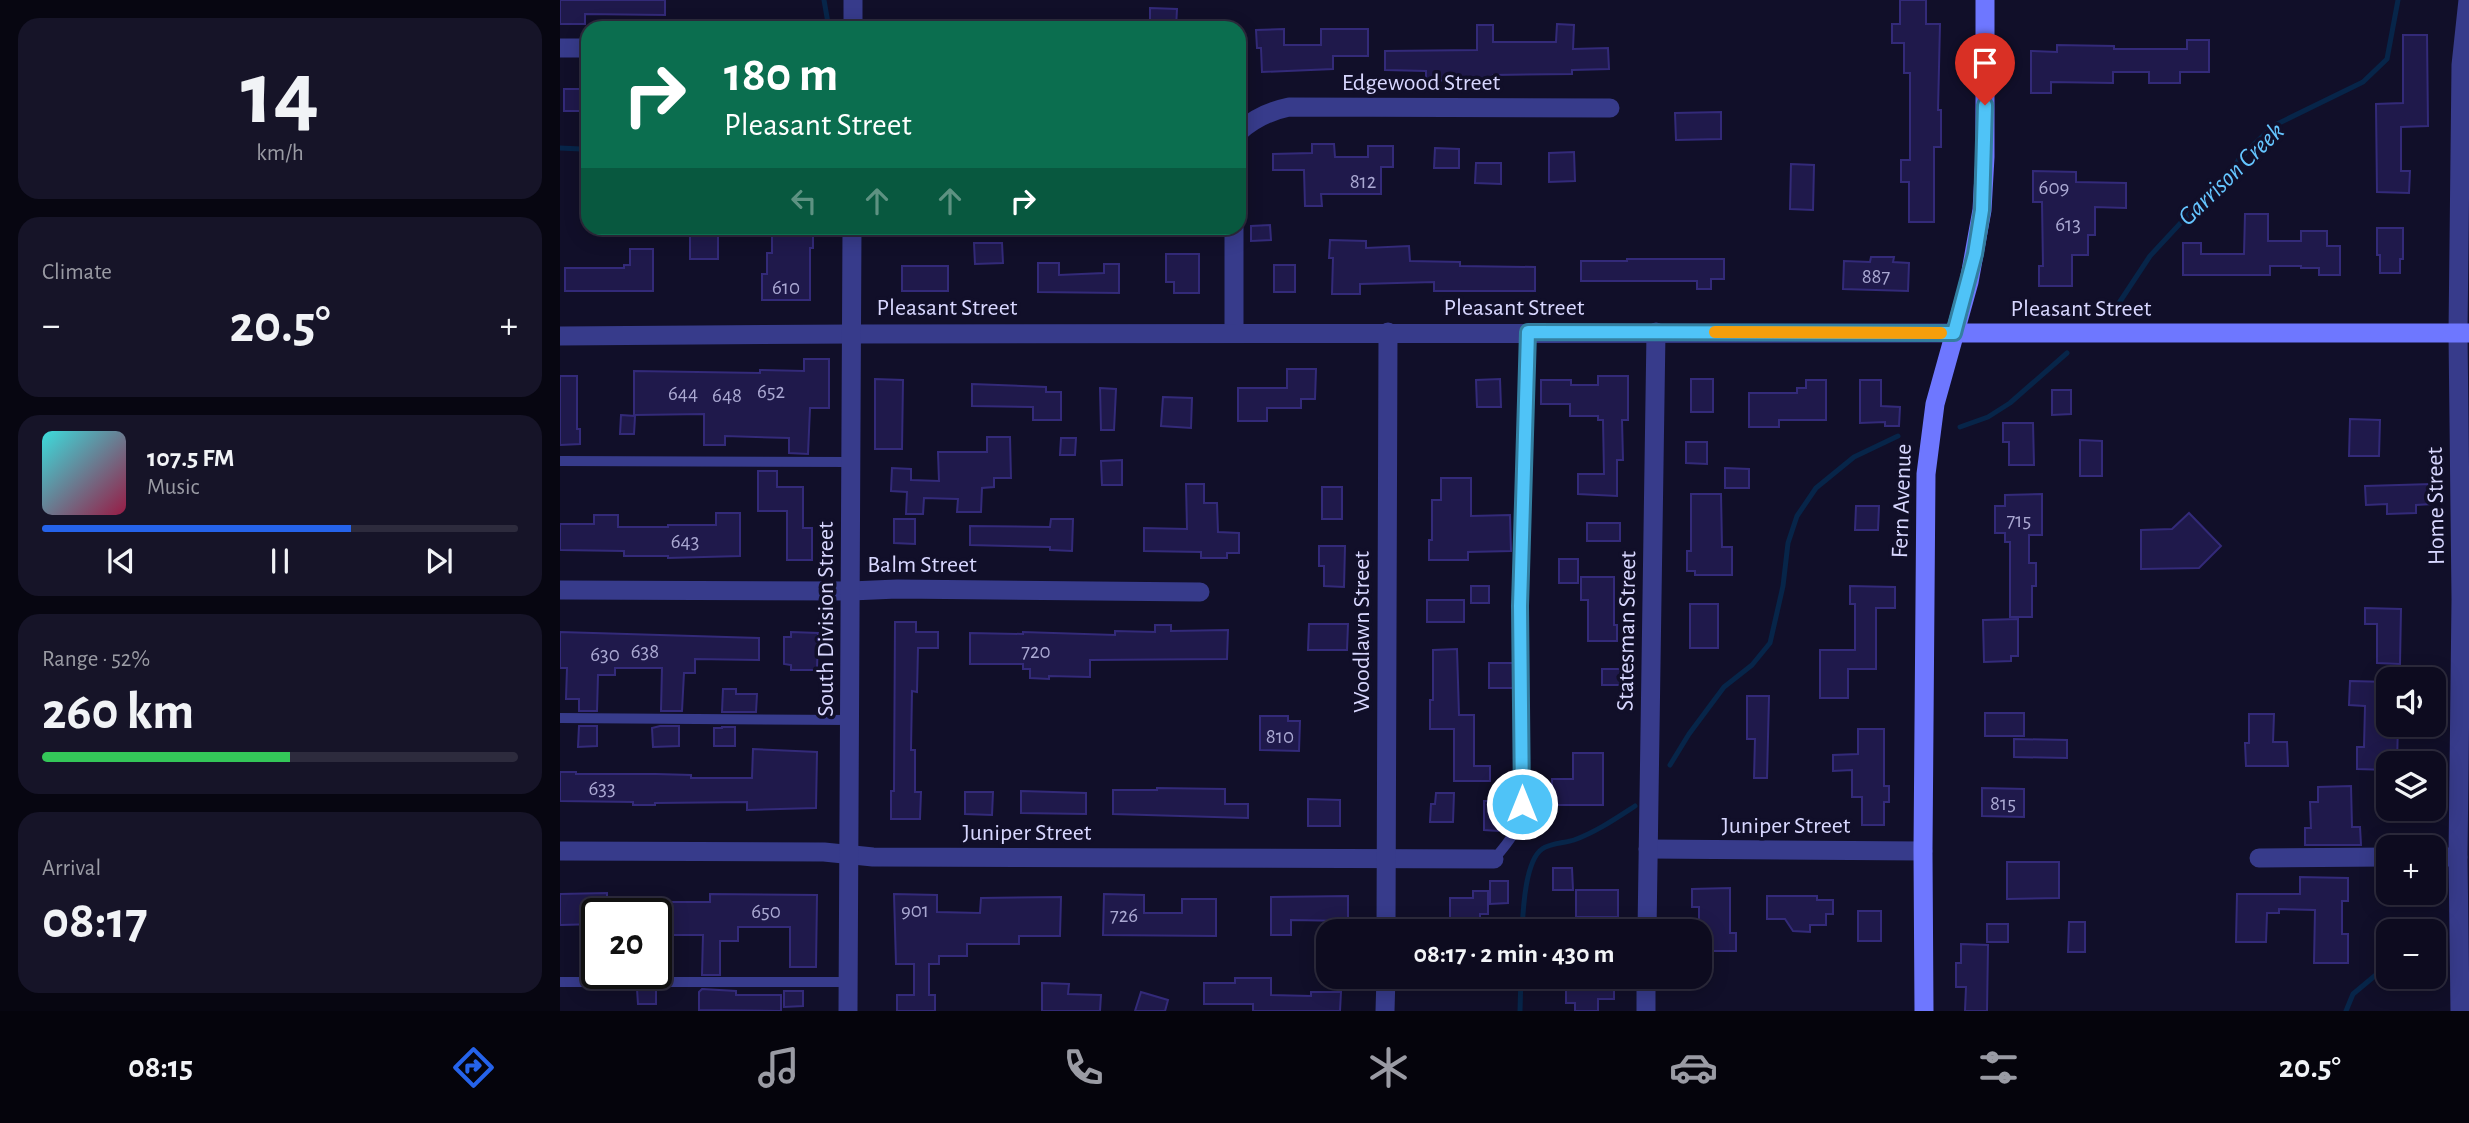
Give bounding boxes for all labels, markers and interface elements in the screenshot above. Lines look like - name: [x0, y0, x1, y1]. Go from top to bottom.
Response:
- pin: [1955, 33, 2015, 105]
- icon: arrive: [1966, 44, 2004, 82]
- text: 14: [241, 49, 319, 140]
- icon: right: [609, 49, 700, 140]
- text: 180 m: [724, 51, 838, 100]
- street label: Edgewood Street: [1342, 71, 1501, 95]
- text: Pleasant Street: [724, 109, 912, 141]
- water label: Garrison Creek: [2173, 117, 2289, 231]
- text: km/h: [256, 142, 304, 165]
- house number: 812: [1350, 171, 1376, 192]
- house number: 609: [2039, 177, 2069, 198]
- icon: left: [785, 182, 823, 220]
- icon: ahead: [858, 182, 896, 220]
- icon: ahead: [931, 182, 969, 220]
- icon: right: [1004, 182, 1042, 220]
- house number: 613: [2055, 214, 2081, 235]
- text: Climate: [42, 261, 112, 284]
- house number: 887: [1862, 266, 1891, 287]
- house number: 610: [772, 277, 800, 298]
- street label: Pleasant Street: [877, 296, 1018, 320]
- street label: Pleasant Street: [1444, 296, 1585, 320]
- street label: Pleasant Street: [2011, 297, 2152, 321]
- text: 20.5°: [229, 299, 331, 351]
- text: −: [42, 307, 60, 345]
- text: +: [500, 307, 518, 345]
- house number: 652: [757, 381, 785, 402]
- house number: 644: [668, 383, 698, 404]
- house number: 648: [712, 385, 742, 406]
- street label: Fern Avenue: [1888, 443, 1916, 559]
- text: 107.5 FM: [147, 445, 235, 471]
- street label: Home Street: [2423, 446, 2449, 565]
- text: Music: [147, 476, 199, 499]
- house number: 715: [2007, 510, 2031, 531]
- street label: South Division Street: [814, 521, 838, 717]
- house number: 643: [671, 531, 699, 552]
- icon: previous: [102, 542, 140, 580]
- icon: pause: [261, 542, 299, 580]
- icon: next: [420, 542, 458, 580]
- street label: Statesman Street: [1614, 550, 1640, 711]
- street label: Woodlawn Street: [1350, 551, 1374, 713]
- street label: Balm Street: [867, 553, 977, 577]
- house number: 638: [631, 641, 659, 662]
- house number: 720: [1021, 641, 1051, 662]
- house number: 630: [590, 644, 620, 665]
- text: Range · 52%: [42, 648, 150, 671]
- map controls: [2376, 667, 2446, 989]
- button: sound: [2376, 667, 2446, 737]
- text: 260 km: [42, 686, 194, 738]
- house number: 810: [1266, 726, 1294, 747]
- button: layers: [2376, 751, 2446, 821]
- position arrow: [1485, 767, 1559, 841]
- house number: 633: [588, 778, 616, 799]
- house number: 815: [1990, 793, 2016, 814]
- street label: Juniper Street: [1722, 814, 1851, 838]
- street label: Juniper Street: [963, 821, 1092, 845]
- button: +: [2376, 835, 2446, 905]
- text: Arrival: [42, 857, 101, 880]
- text: 08:17: [42, 895, 148, 947]
- speed limit sign: 20: [581, 898, 672, 989]
- house number: 901: [901, 900, 929, 921]
- house number: 650: [751, 901, 781, 922]
- house number: 726: [1110, 905, 1138, 926]
- button: −: [2376, 919, 2446, 989]
- text: 08:17 · 2 min · 430 m: [1414, 941, 1614, 967]
- icon: directions: [449, 1043, 498, 1092]
- icon: music: [754, 1043, 803, 1092]
- icon: phone: [1059, 1043, 1108, 1092]
- icon: climate: [1364, 1043, 1413, 1092]
- icon: car: [1669, 1043, 1718, 1092]
- icon: filters: [1974, 1043, 2023, 1092]
- text: 08:15: [128, 1051, 193, 1083]
- text: 20.5°: [2279, 1051, 2341, 1083]

